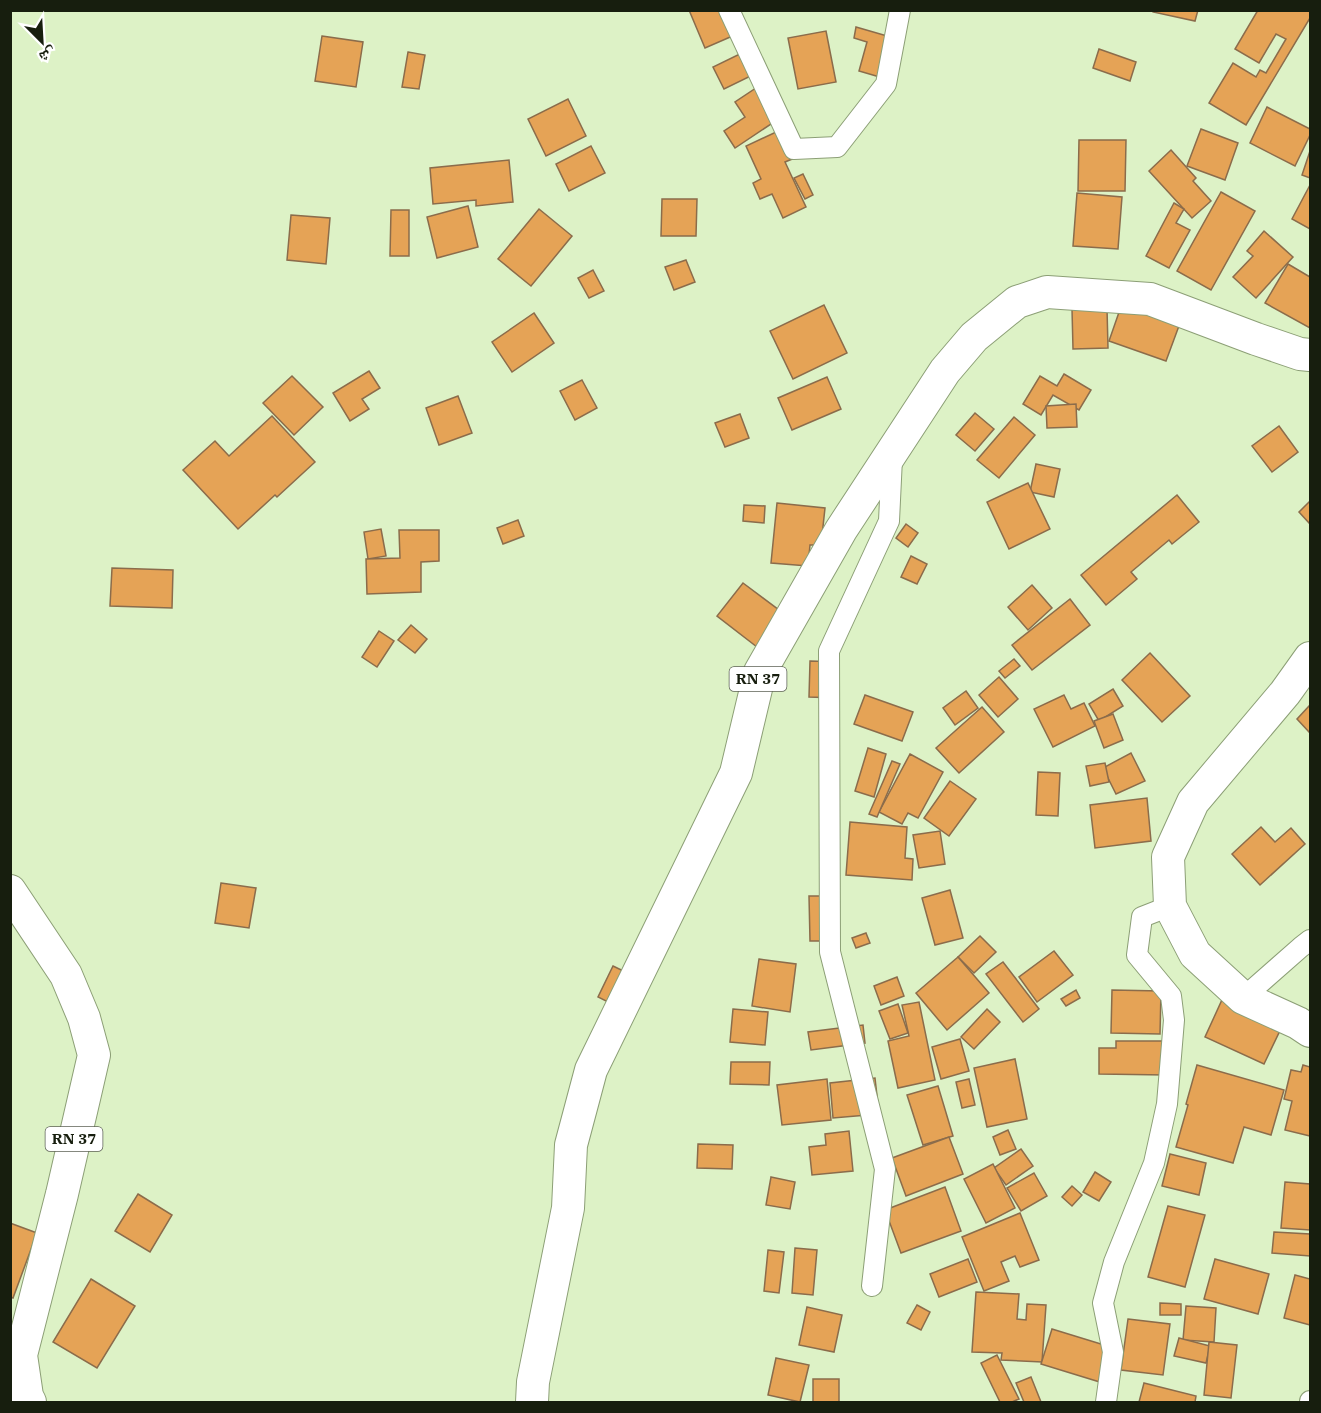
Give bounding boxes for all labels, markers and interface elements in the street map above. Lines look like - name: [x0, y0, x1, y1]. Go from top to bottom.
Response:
- north arrow: [12, 12, 72, 72]
- text: ش: [36, 43, 60, 68]
- road number: RN 37: [730, 667, 786, 691]
- road number: RN 37: [46, 1127, 103, 1151]

